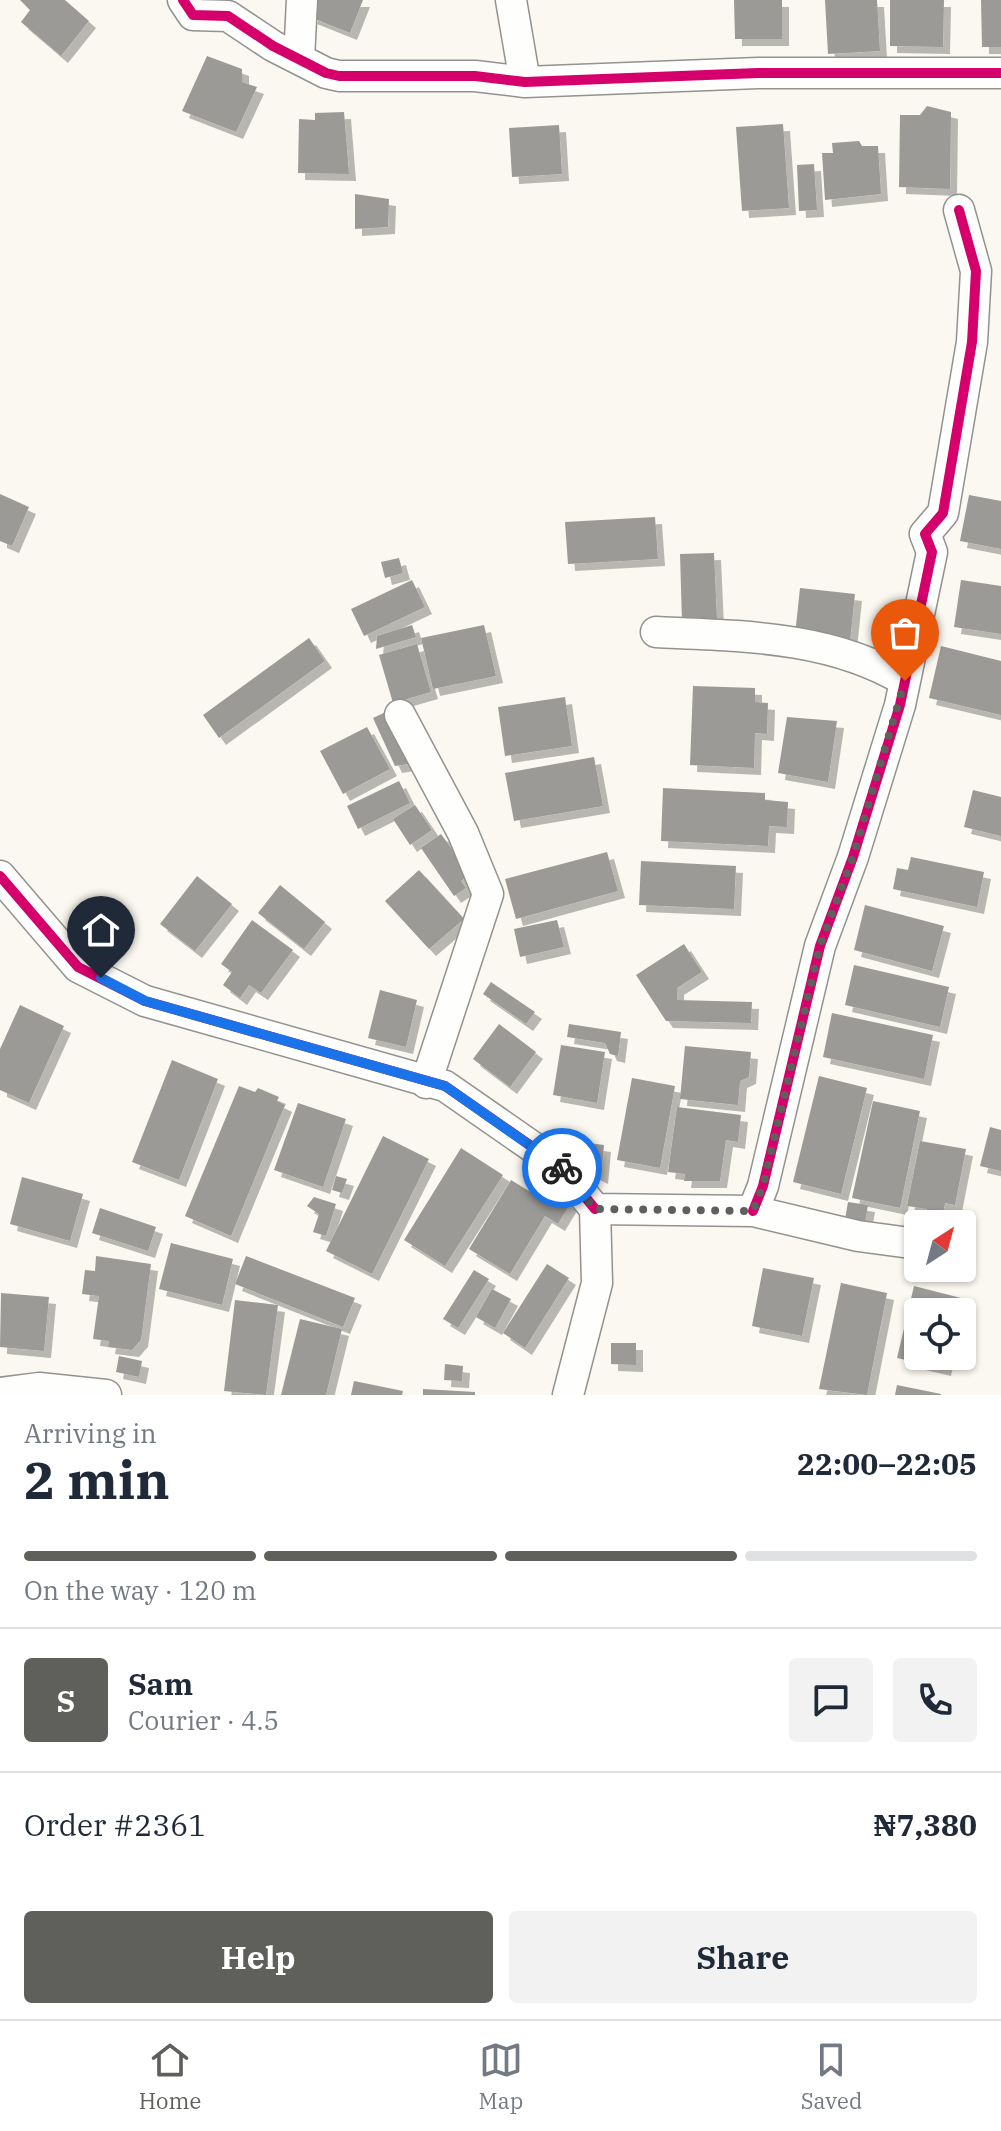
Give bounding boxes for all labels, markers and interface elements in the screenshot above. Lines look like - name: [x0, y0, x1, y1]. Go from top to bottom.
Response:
- pin: [871, 599, 939, 681]
- icon: bag: [883, 611, 927, 655]
- pin: [67, 896, 135, 978]
- icon: home: [79, 908, 123, 952]
- courier: [522, 1128, 602, 1208]
- icon: bike: [540, 1146, 584, 1190]
- north arrow: [904, 1210, 976, 1282]
- map controls: [904, 1210, 976, 1370]
- button: locate: [904, 1298, 976, 1370]
- text: Arriving in: [24, 1416, 157, 1450]
- text: 22:00–22:05: [797, 1444, 977, 1483]
- text: 2 min: [24, 1446, 170, 1513]
- text: On the way · 120 m: [24, 1573, 257, 1607]
- button: chat: [789, 1658, 873, 1742]
- button: phone: [893, 1658, 977, 1742]
- text: Sam: [128, 1664, 193, 1703]
- text: S: [57, 1681, 75, 1720]
- text: Courier · 4.5: [128, 1703, 279, 1737]
- text: Order #2361: [24, 1805, 206, 1844]
- text: ₦7,380: [873, 1805, 977, 1844]
- button: Help: [24, 1911, 493, 2003]
- button: Share: [509, 1911, 977, 2003]
- tab: Home: [139, 2038, 201, 2115]
- tab: Map: [479, 2038, 523, 2115]
- tab: Saved: [801, 2038, 862, 2115]

